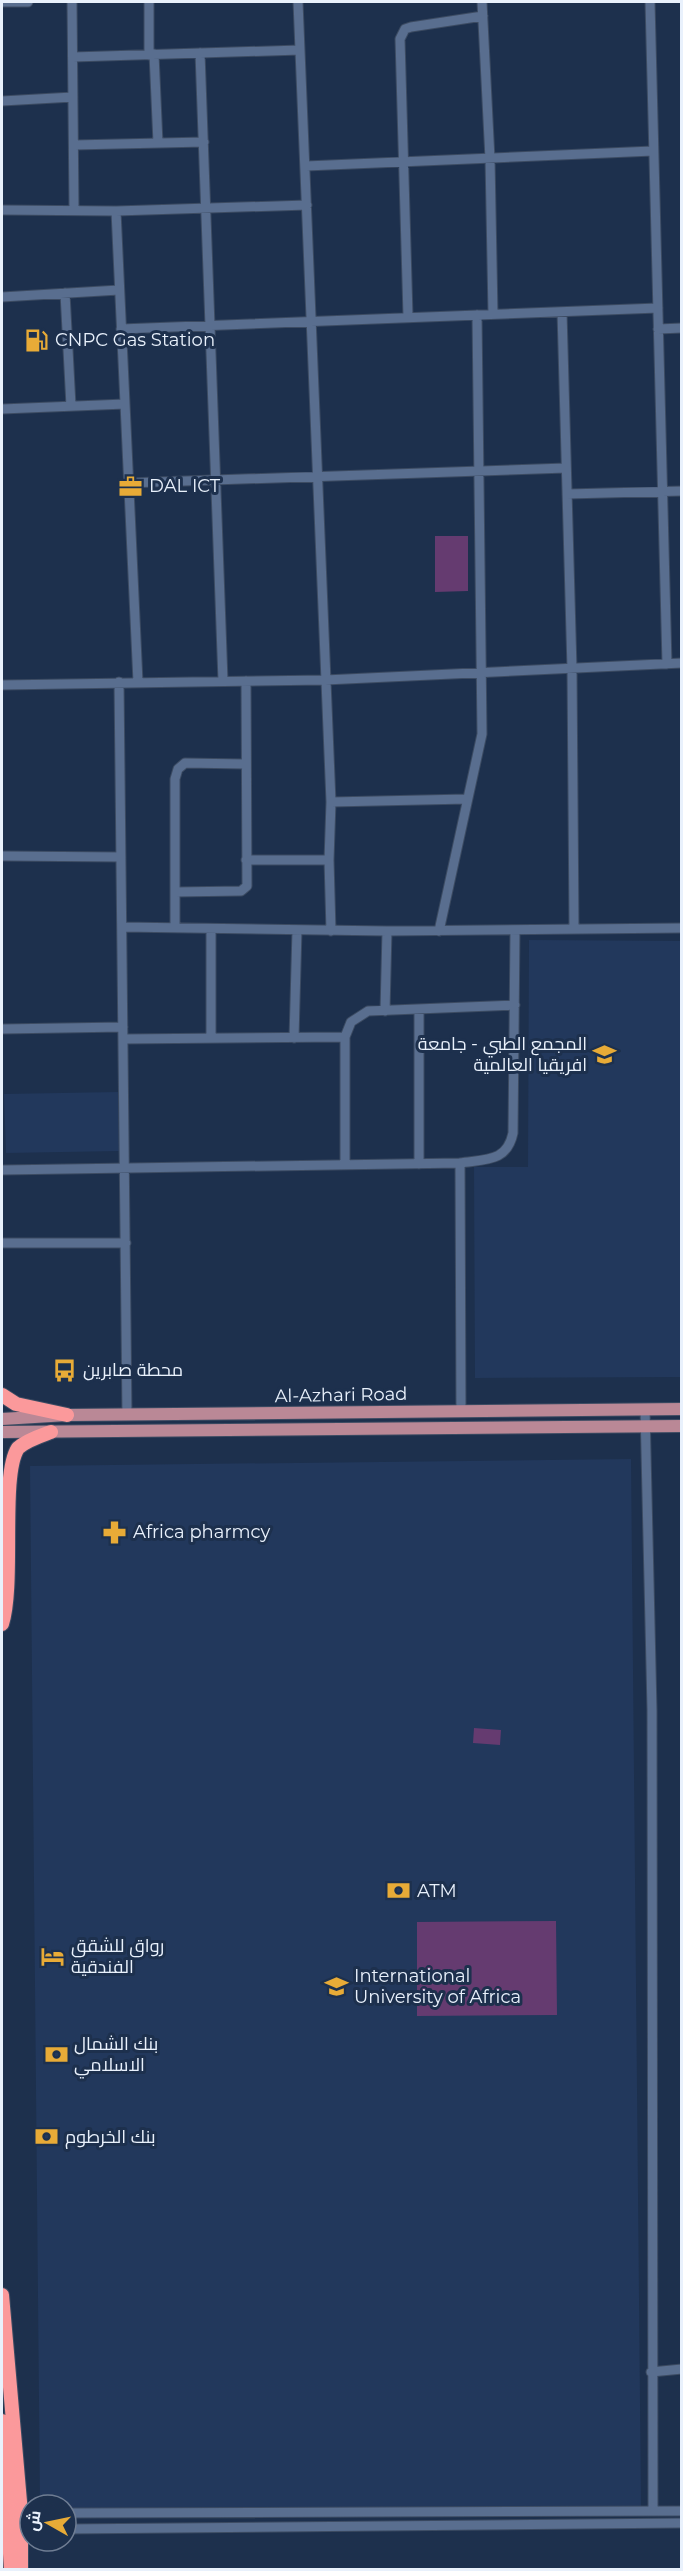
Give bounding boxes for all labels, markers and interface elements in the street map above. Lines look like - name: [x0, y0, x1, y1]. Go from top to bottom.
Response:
- fuel station icon: CNPC Gas Station: [24, 327, 50, 353]
- place label: CNPC Gas Station: [55, 329, 215, 351]
- office icon: DAL ICT: [118, 473, 144, 499]
- place label: DAL ICT: [149, 475, 221, 497]
- place label: المجمع الطبي - جامعة افريقيا العالمية: [418, 1033, 587, 1076]
- school or university icon: المجمع الطبي - جامعة افريقيا العالمية: [592, 1041, 618, 1067]
- bus stop icon: محطة صابرين: [52, 1357, 78, 1383]
- place label: محطة صابرين: [83, 1359, 183, 1381]
- street label: Al-Azhari Road: [274, 1383, 408, 1407]
- pharmacy icon: Africa pharmcy: [102, 1519, 128, 1545]
- place label: Africa pharmcy: [133, 1521, 271, 1543]
- bank icon: ATM: [386, 1878, 412, 1904]
- place label: ATM: [417, 1880, 457, 1902]
- place label: رواق للشقق الفندقية: [71, 1935, 164, 1978]
- hotel icon: رواق للشقق الفندقية: [40, 1943, 66, 1969]
- place label: International University of Africa: [354, 1965, 521, 2008]
- school or university icon: International University of Africa: [323, 1973, 349, 1999]
- place label: بنك الشمال الاسلامي: [74, 2033, 158, 2079]
- bank icon: بنك الشمال الاسلامي: [43, 2041, 69, 2067]
- bank icon: بنك الخرطوم: [34, 2124, 60, 2150]
- place label: بنك الخرطوم: [65, 2126, 156, 2149]
- north arrow: [18, 2493, 78, 2553]
- text: ش: [23, 2509, 45, 2532]

